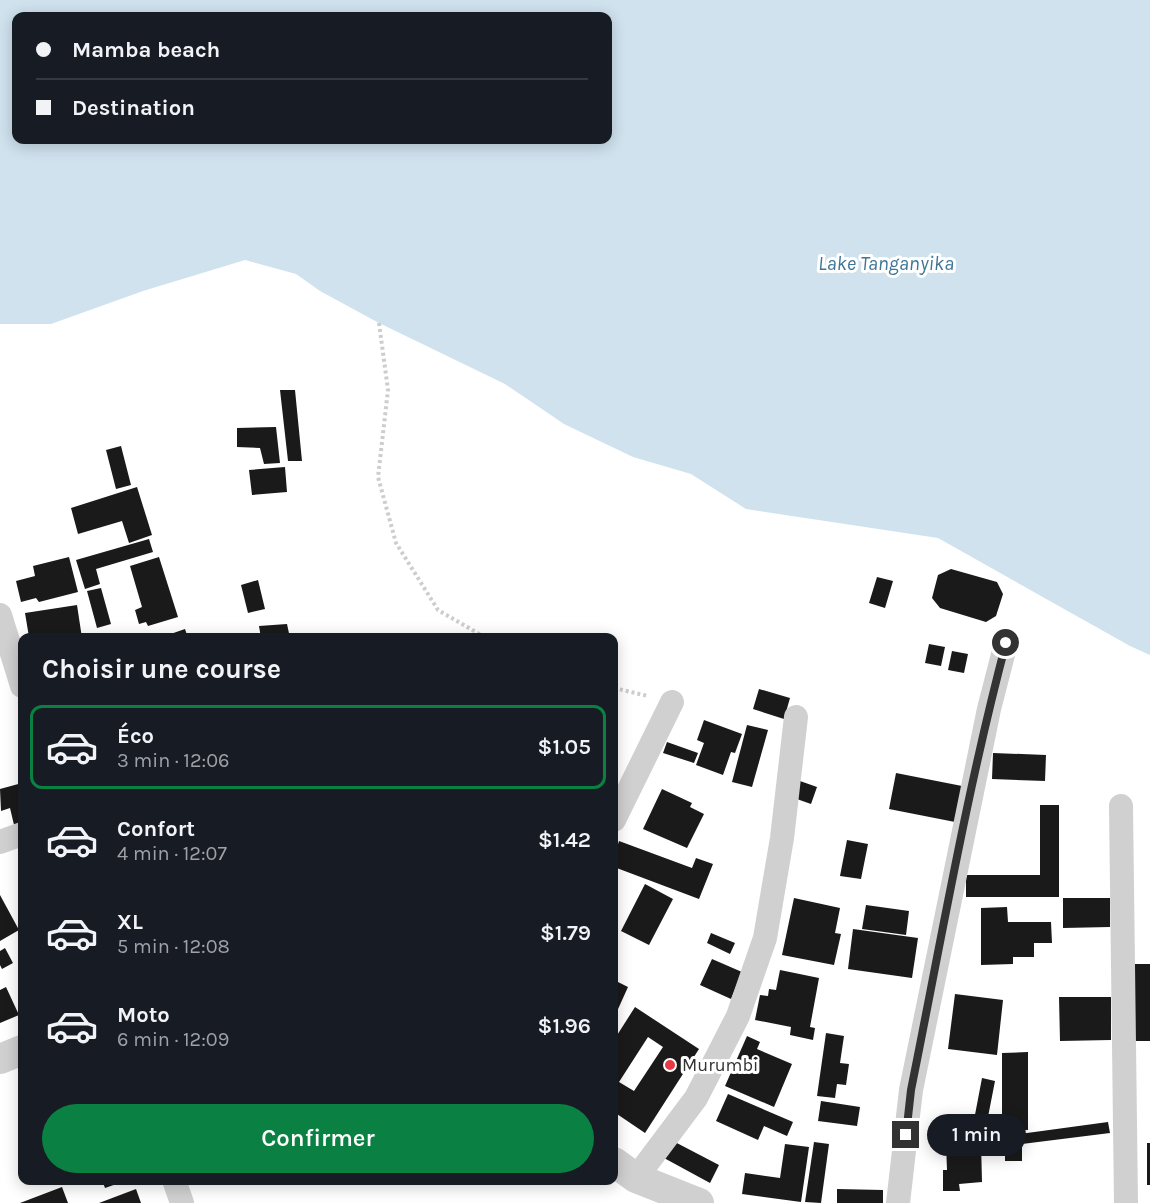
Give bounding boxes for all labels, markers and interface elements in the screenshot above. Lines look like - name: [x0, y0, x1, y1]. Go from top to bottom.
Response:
- text: Mamba beach: [72, 37, 220, 63]
- text: Destination: [72, 95, 195, 121]
- water label: Lake Tanganyika: [818, 252, 954, 275]
- route start: [992, 629, 1019, 656]
- text: Choisir une course: [42, 653, 281, 685]
- icon: car: [45, 720, 99, 774]
- text: Éco: [117, 723, 154, 749]
- text: $1.05: [538, 734, 591, 760]
- text: 3 min · 12:06: [117, 749, 230, 772]
- icon: car: [45, 813, 99, 867]
- text: Confort: [117, 816, 195, 842]
- text: $1.42: [538, 827, 591, 853]
- text: 4 min · 12:07: [117, 842, 227, 865]
- icon: car: [45, 906, 99, 960]
- text: XL: [117, 909, 143, 935]
- text: $1.79: [540, 920, 591, 946]
- text: 5 min · 12:08: [117, 935, 230, 958]
- icon: car: [45, 999, 99, 1053]
- text: Moto: [117, 1002, 170, 1028]
- text: $1.96: [538, 1013, 591, 1039]
- text: 6 min · 12:09: [117, 1028, 229, 1051]
- place label: Murumbi: [682, 1054, 758, 1076]
- marker: Murumbi: [663, 1058, 677, 1072]
- button: Confirmer: [42, 1104, 594, 1173]
- callout: 1 min: [927, 1114, 1026, 1156]
- route end: [892, 1121, 919, 1148]
- text: 1 min: [952, 1123, 1001, 1146]

